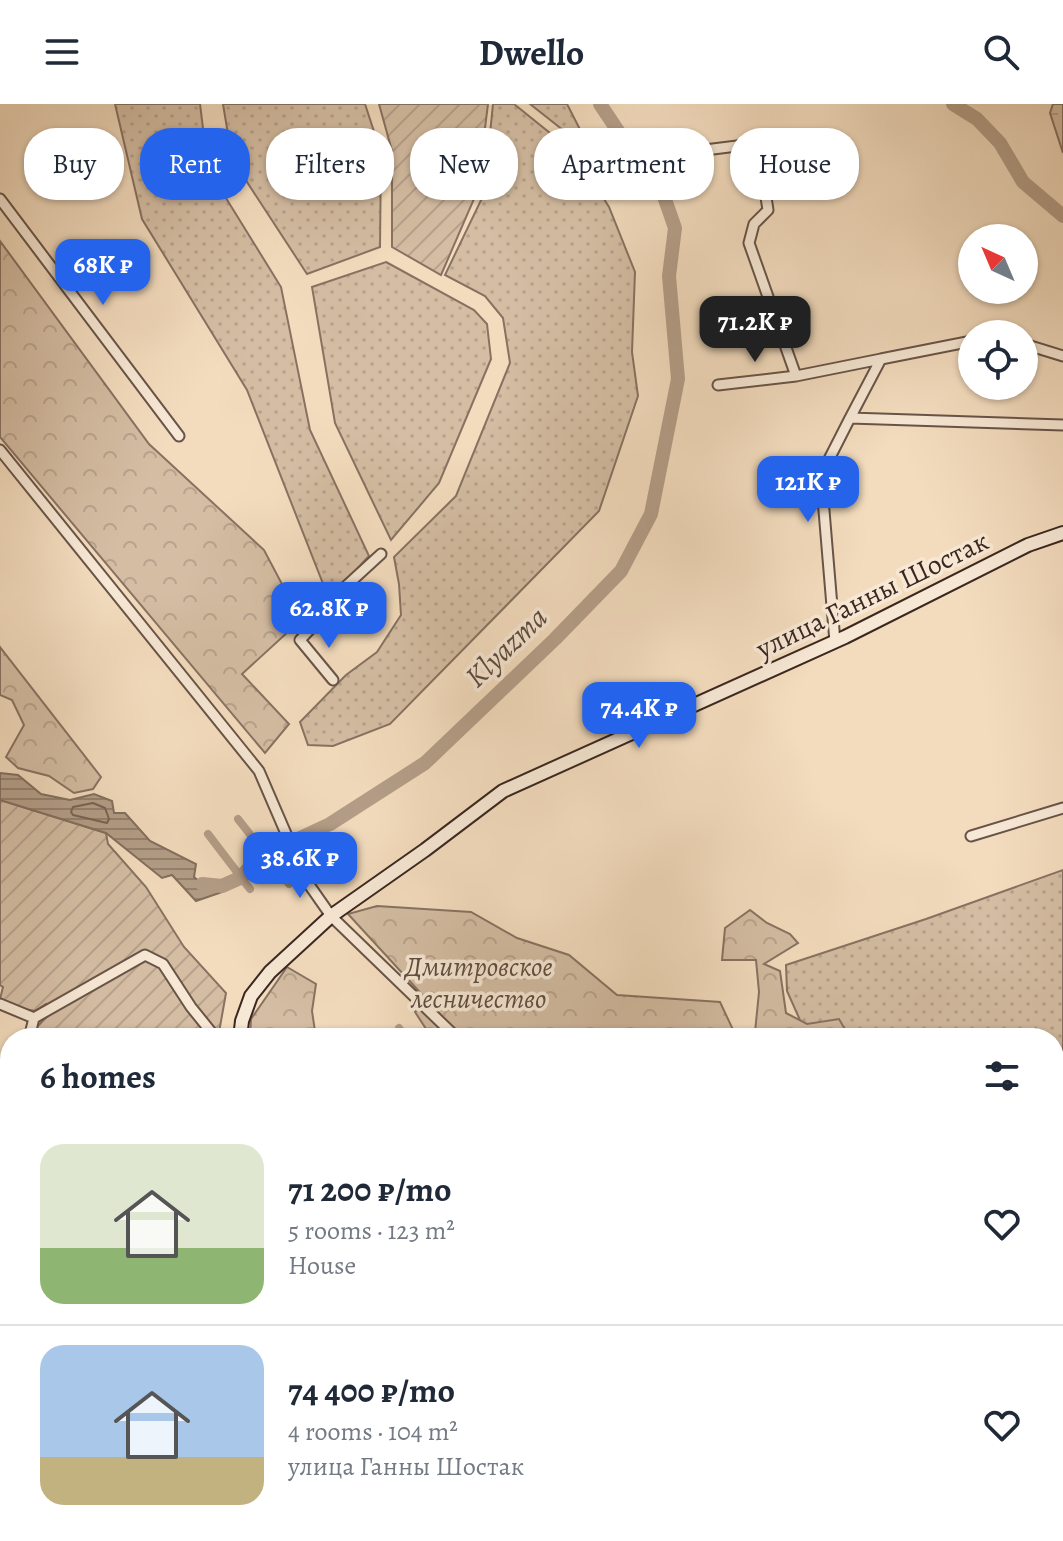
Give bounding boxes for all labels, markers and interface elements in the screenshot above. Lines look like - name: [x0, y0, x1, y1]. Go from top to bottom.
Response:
- text: Dwello: [479, 28, 584, 77]
- icon: menu: [40, 30, 84, 74]
- icon: search: [979, 30, 1023, 74]
- chip: Buy: [24, 128, 124, 200]
- chip: Rent: [140, 128, 250, 200]
- chip: Filters: [266, 128, 394, 200]
- chip: New: [410, 128, 518, 200]
- chip: Apartment: [534, 128, 714, 200]
- chip: House: [730, 128, 859, 200]
- north arrow: [958, 224, 1038, 304]
- map controls: [958, 224, 1038, 400]
- pin: 68K ₽: [47, 239, 159, 307]
- text: 68K ₽: [73, 247, 133, 282]
- pin: 71.2K ₽: [681, 296, 829, 364]
- text: 71.2K ₽: [718, 304, 792, 339]
- button: locate: [958, 320, 1038, 400]
- pin: 121K ₽: [743, 456, 873, 524]
- text: 121K ₽: [775, 464, 841, 499]
- street label: улица Ганны Шостак: [749, 522, 995, 668]
- pin: 62.8K ₽: [255, 582, 403, 650]
- text: 62.8K ₽: [289, 590, 369, 625]
- water label: Klyazma: [456, 598, 556, 696]
- pin: 74.4K ₽: [565, 682, 713, 750]
- text: 74.4K ₽: [600, 690, 678, 725]
- pin: 38.6K ₽: [226, 832, 374, 900]
- text: 38.6K ₽: [261, 840, 339, 875]
- park label: Дмитровское лесничество: [403, 948, 553, 1018]
- text: 6 homes: [40, 1053, 156, 1100]
- icon: filters: [980, 1054, 1024, 1098]
- text: 71 200 ₽/mo: [288, 1166, 452, 1213]
- icon: home: [104, 1176, 200, 1272]
- icon: heart: [980, 1202, 1024, 1246]
- text: 5 rooms · 123 m²: [288, 1213, 455, 1248]
- text: House: [288, 1248, 356, 1283]
- text: 74 400 ₽/mo: [288, 1367, 455, 1414]
- icon: home: [104, 1377, 200, 1473]
- icon: heart: [980, 1403, 1024, 1447]
- text: 4 rooms · 104 m²: [288, 1414, 458, 1449]
- text: улица Ганны Шостак: [288, 1449, 524, 1484]

